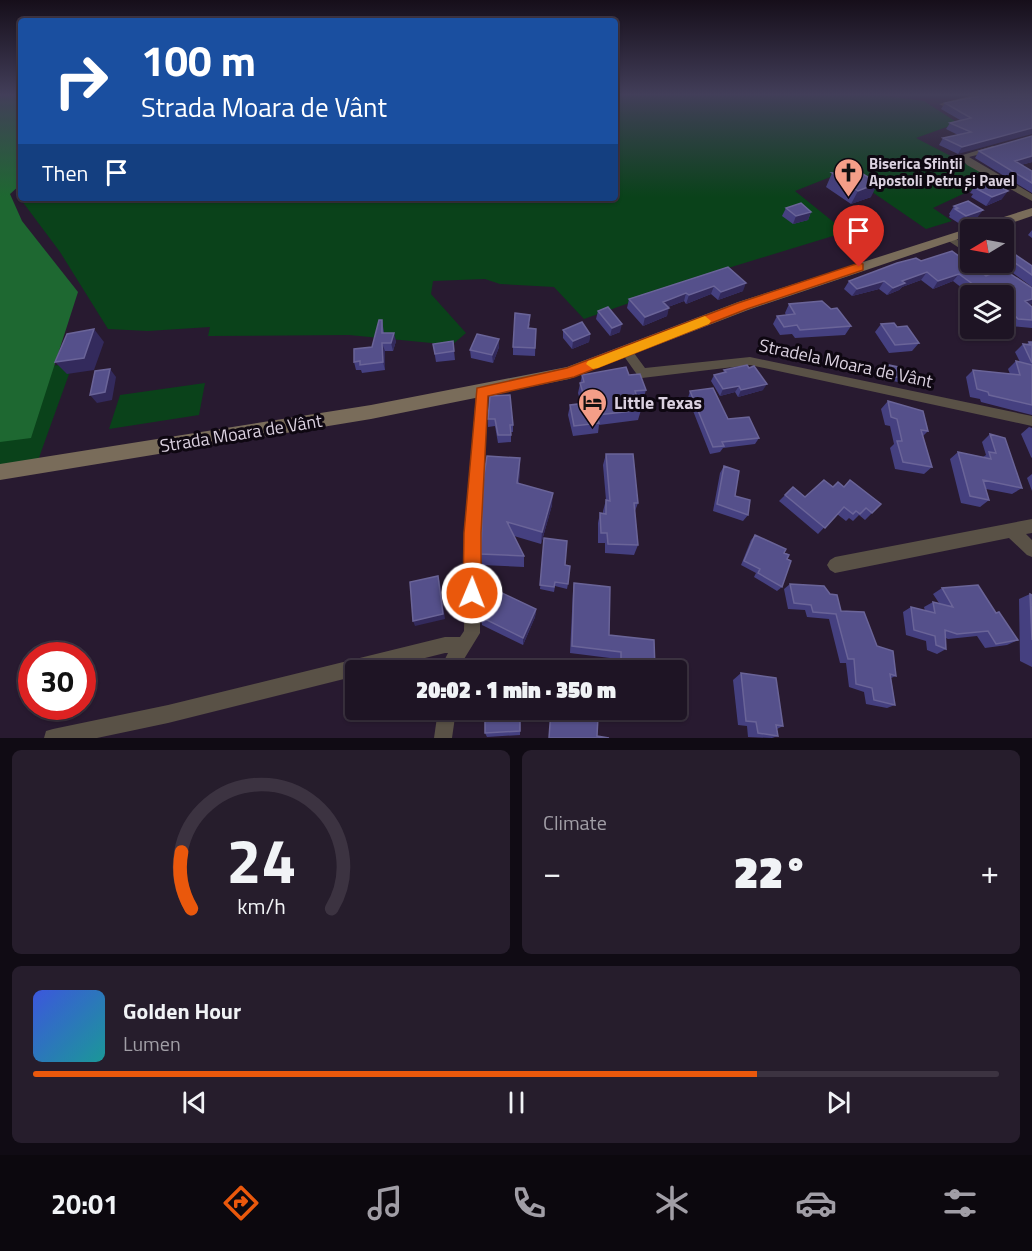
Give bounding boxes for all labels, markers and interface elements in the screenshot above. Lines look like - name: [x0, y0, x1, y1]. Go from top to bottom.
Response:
- text: 100 m: [141, 28, 256, 92]
- icon: right: [42, 42, 120, 120]
- text: Strada Moara de Vânt: [141, 86, 387, 127]
- place label: Biserica Sfinții Apostoli Petru și Pavel: [869, 152, 1015, 192]
- text: Then: [42, 156, 88, 190]
- icon: arrive: [100, 156, 133, 189]
- church icon: Biserica Sfinții Apostoli Petru și Pavel: [832, 156, 864, 198]
- pin: [833, 205, 884, 267]
- icon: arrive: [842, 214, 875, 247]
- north arrow: [960, 219, 1014, 273]
- map controls: [960, 219, 1014, 339]
- button: layers: [960, 285, 1014, 339]
- street label: Stradela Moara de Vânt: [757, 331, 936, 395]
- hotel icon: Little Texas: [577, 386, 609, 428]
- place label: Little Texas: [614, 389, 702, 416]
- street label: Strada Moara de Vânt: [158, 407, 325, 459]
- position arrow: [440, 561, 504, 625]
- speed limit sign: 30: [18, 642, 96, 720]
- text: 20:02 · 1 min · 350 m: [416, 673, 616, 707]
- text: Climate: [543, 807, 607, 838]
- text: 24: [226, 812, 296, 907]
- text: 22°: [734, 837, 808, 905]
- text: −: [543, 847, 561, 897]
- text: +: [981, 847, 999, 897]
- text: km/h: [237, 890, 285, 922]
- text: Golden Hour: [123, 994, 241, 1028]
- text: Lumen: [123, 1028, 181, 1059]
- icon: previous: [178, 1086, 211, 1119]
- icon: pause: [500, 1086, 533, 1119]
- icon: next: [822, 1086, 855, 1119]
- icon: directions: [220, 1182, 262, 1224]
- icon: music: [364, 1182, 406, 1224]
- icon: phone: [508, 1182, 550, 1224]
- icon: climate: [651, 1182, 693, 1224]
- icon: car: [795, 1182, 837, 1224]
- icon: filters: [939, 1182, 981, 1224]
- text: 20:01: [51, 1183, 118, 1224]

